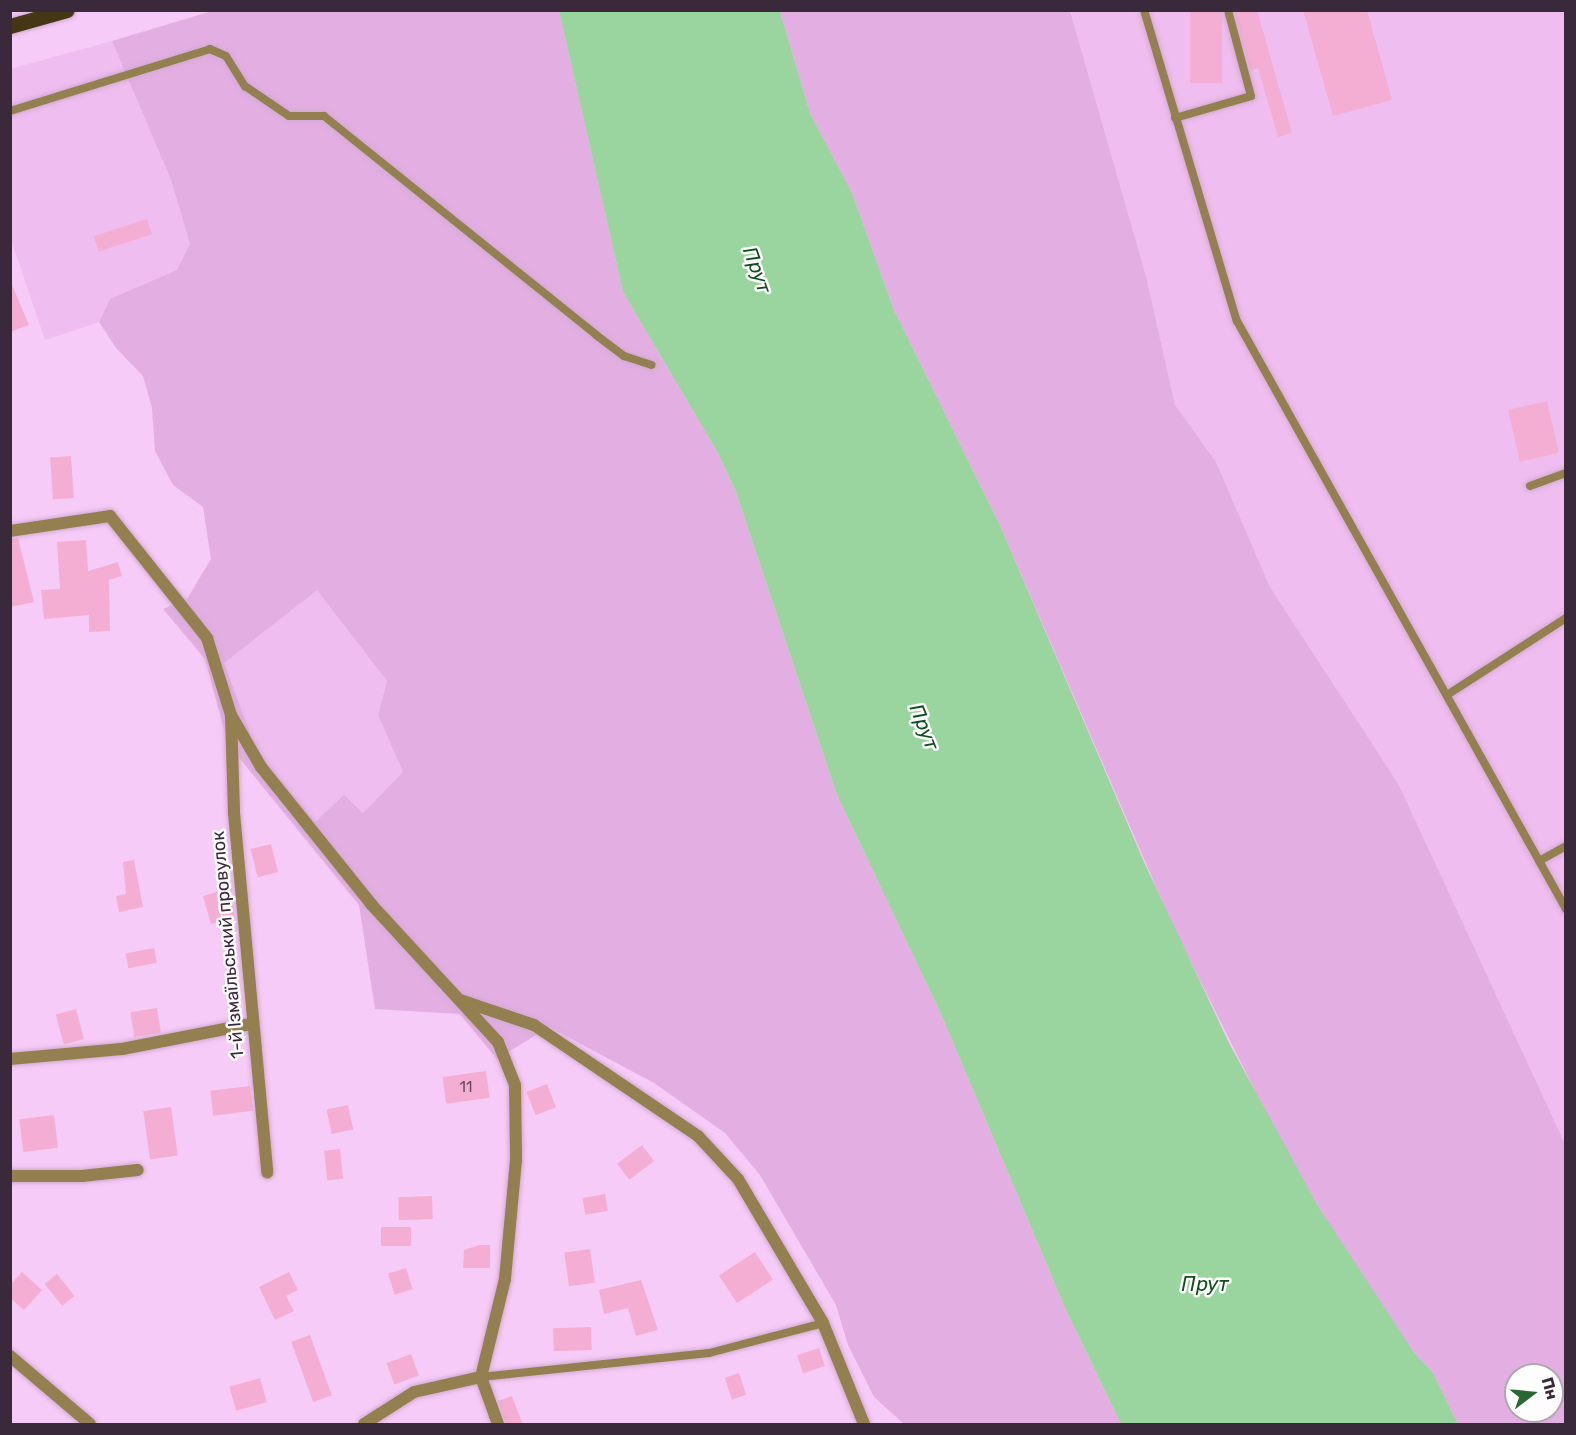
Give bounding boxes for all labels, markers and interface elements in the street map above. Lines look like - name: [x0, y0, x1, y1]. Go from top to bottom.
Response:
- water label: Прут: [738, 244, 776, 296]
- water label: Прут: [904, 701, 944, 753]
- street label: 1-й Ізмаїльський провулок: [207, 830, 249, 1060]
- house number: 11: [460, 1079, 472, 1097]
- water label: Прут: [1181, 1272, 1229, 1296]
- north arrow: [1504, 1363, 1564, 1423]
- text: Пн: [1538, 1375, 1562, 1402]

